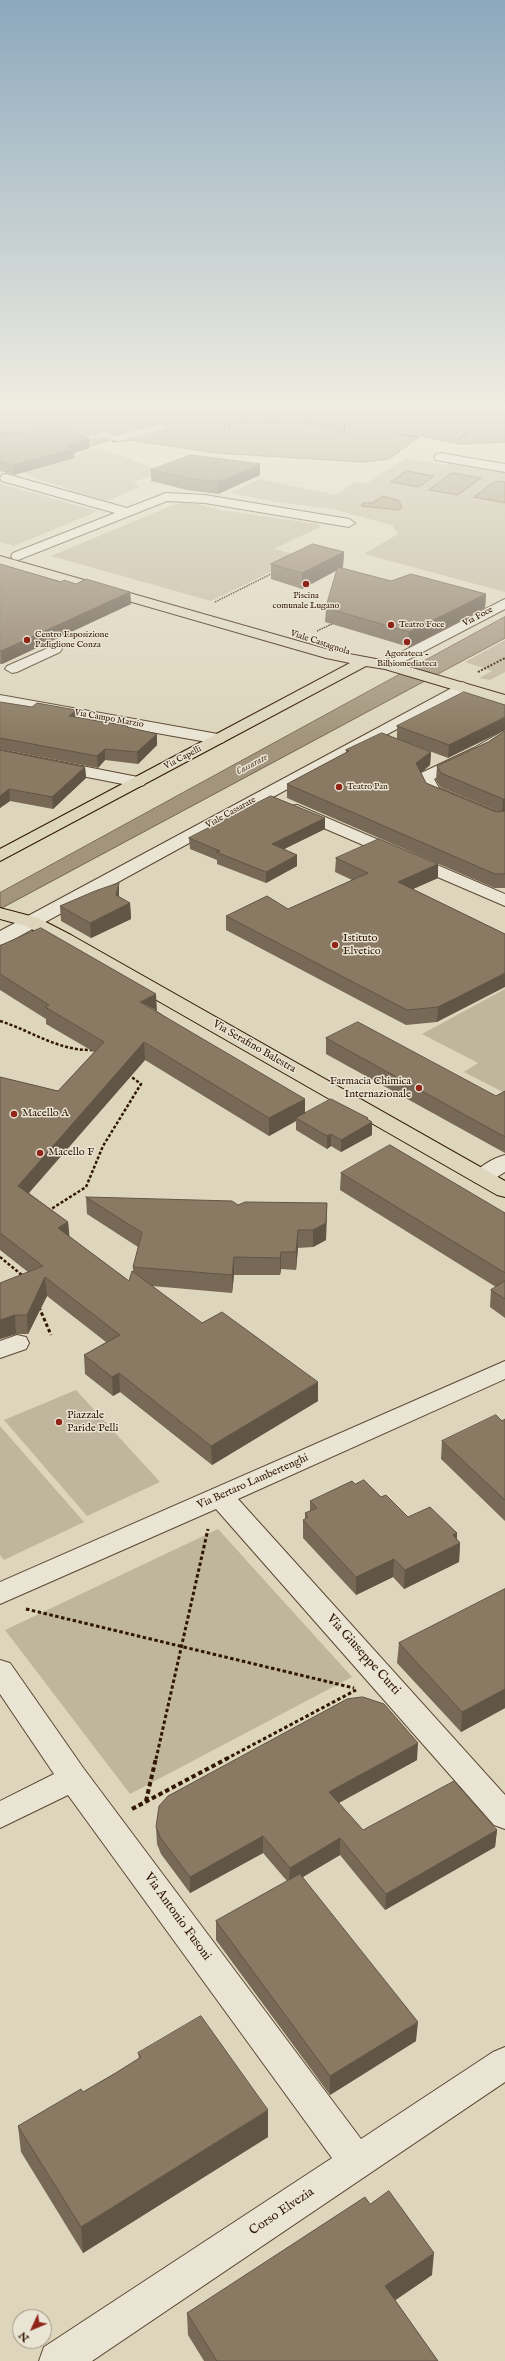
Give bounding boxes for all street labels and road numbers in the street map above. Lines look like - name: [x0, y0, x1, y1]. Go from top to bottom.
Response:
- street label: Via Foce: [461, 605, 495, 629]
- street label: Viale Castagnola: [289, 628, 351, 658]
- street label: Via Campo Marzio: [74, 708, 144, 730]
- street label: Via Capelli: [162, 744, 204, 772]
- street label: Viale Cassarate: [204, 795, 258, 831]
- street label: Via Serafino Balestra: [210, 1018, 298, 1076]
- street label: Via Bertaro Lambertenghi: [195, 1452, 311, 1512]
- street label: Via Giuseppe Curti: [323, 1611, 403, 1699]
- street label: Via Antonio Fusoni: [140, 1870, 214, 1964]
- street label: Corso Elvezia: [247, 2185, 317, 2239]

